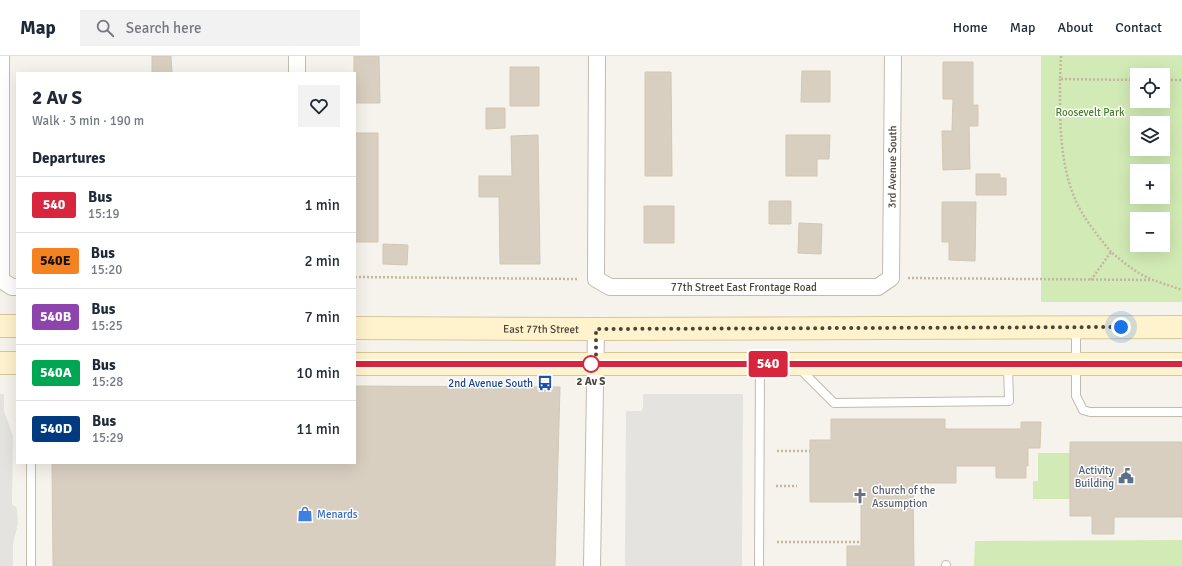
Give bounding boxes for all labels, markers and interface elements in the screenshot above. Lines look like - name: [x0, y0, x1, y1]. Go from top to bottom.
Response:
- search box: [80, 10, 360, 46]
- text: Map: [20, 16, 56, 40]
- icon: search: [94, 17, 116, 39]
- text: Search here: [126, 19, 201, 37]
- text: Home: [953, 19, 988, 36]
- text: Map: [1010, 19, 1035, 36]
- text: About: [1057, 19, 1093, 36]
- text: Contact: [1115, 19, 1162, 36]
- map controls: [1130, 68, 1170, 252]
- button: locate: [1130, 68, 1170, 108]
- button: heart: [298, 85, 340, 127]
- text: 2 Av S: [32, 86, 82, 110]
- park label: Roosevelt Park: [1056, 106, 1125, 119]
- text: Walk · 3 min · 190 m: [32, 113, 144, 129]
- button: layers: [1130, 116, 1170, 156]
- street label: 3rd Avenue South: [886, 125, 899, 208]
- text: Departures: [32, 149, 105, 167]
- button: +: [1130, 164, 1170, 204]
- text: Bus: [88, 188, 112, 206]
- text: 540: [43, 196, 65, 213]
- text: 1 min: [304, 196, 340, 214]
- text: 15:19: [88, 206, 120, 222]
- button: −: [1130, 212, 1170, 252]
- text: Bus: [91, 244, 115, 262]
- text: 540E: [40, 252, 71, 269]
- text: 2 min: [304, 252, 340, 270]
- text: 15:20: [91, 262, 122, 278]
- street label: 77th Street East Frontage Road: [671, 281, 817, 294]
- text: Bus: [91, 300, 115, 318]
- text: 540B: [40, 308, 71, 325]
- text: 7 min: [304, 308, 340, 326]
- your location: [1111, 317, 1131, 337]
- text: 15:25: [91, 318, 123, 334]
- street label: East 77th Street: [503, 323, 579, 336]
- line badge: 540: [745, 351, 791, 377]
- marker: 2 Av S: [582, 355, 600, 373]
- text: 540: [757, 355, 779, 372]
- text: Bus: [92, 356, 116, 374]
- text: 540A: [40, 364, 72, 381]
- text: 10 min: [296, 364, 340, 382]
- text: 15:28: [92, 374, 123, 390]
- bus stop icon: 2nd Avenue South: [536, 374, 554, 392]
- place label: 2 Av S: [576, 375, 606, 388]
- place label: 2nd Avenue South: [448, 377, 533, 390]
- text: Bus: [92, 412, 116, 430]
- text: 540D: [40, 420, 72, 437]
- text: 11 min: [296, 420, 340, 438]
- text: 15:29: [92, 430, 124, 446]
- place label: Activity Building: [1075, 464, 1115, 490]
- public building icon: Activity Building: [1117, 467, 1135, 485]
- place label: Church of the Assumption: [872, 484, 935, 510]
- church icon: Church of the Assumption: [851, 487, 869, 505]
- shop icon: Menards: [296, 505, 314, 523]
- place label: Menards: [317, 508, 358, 521]

